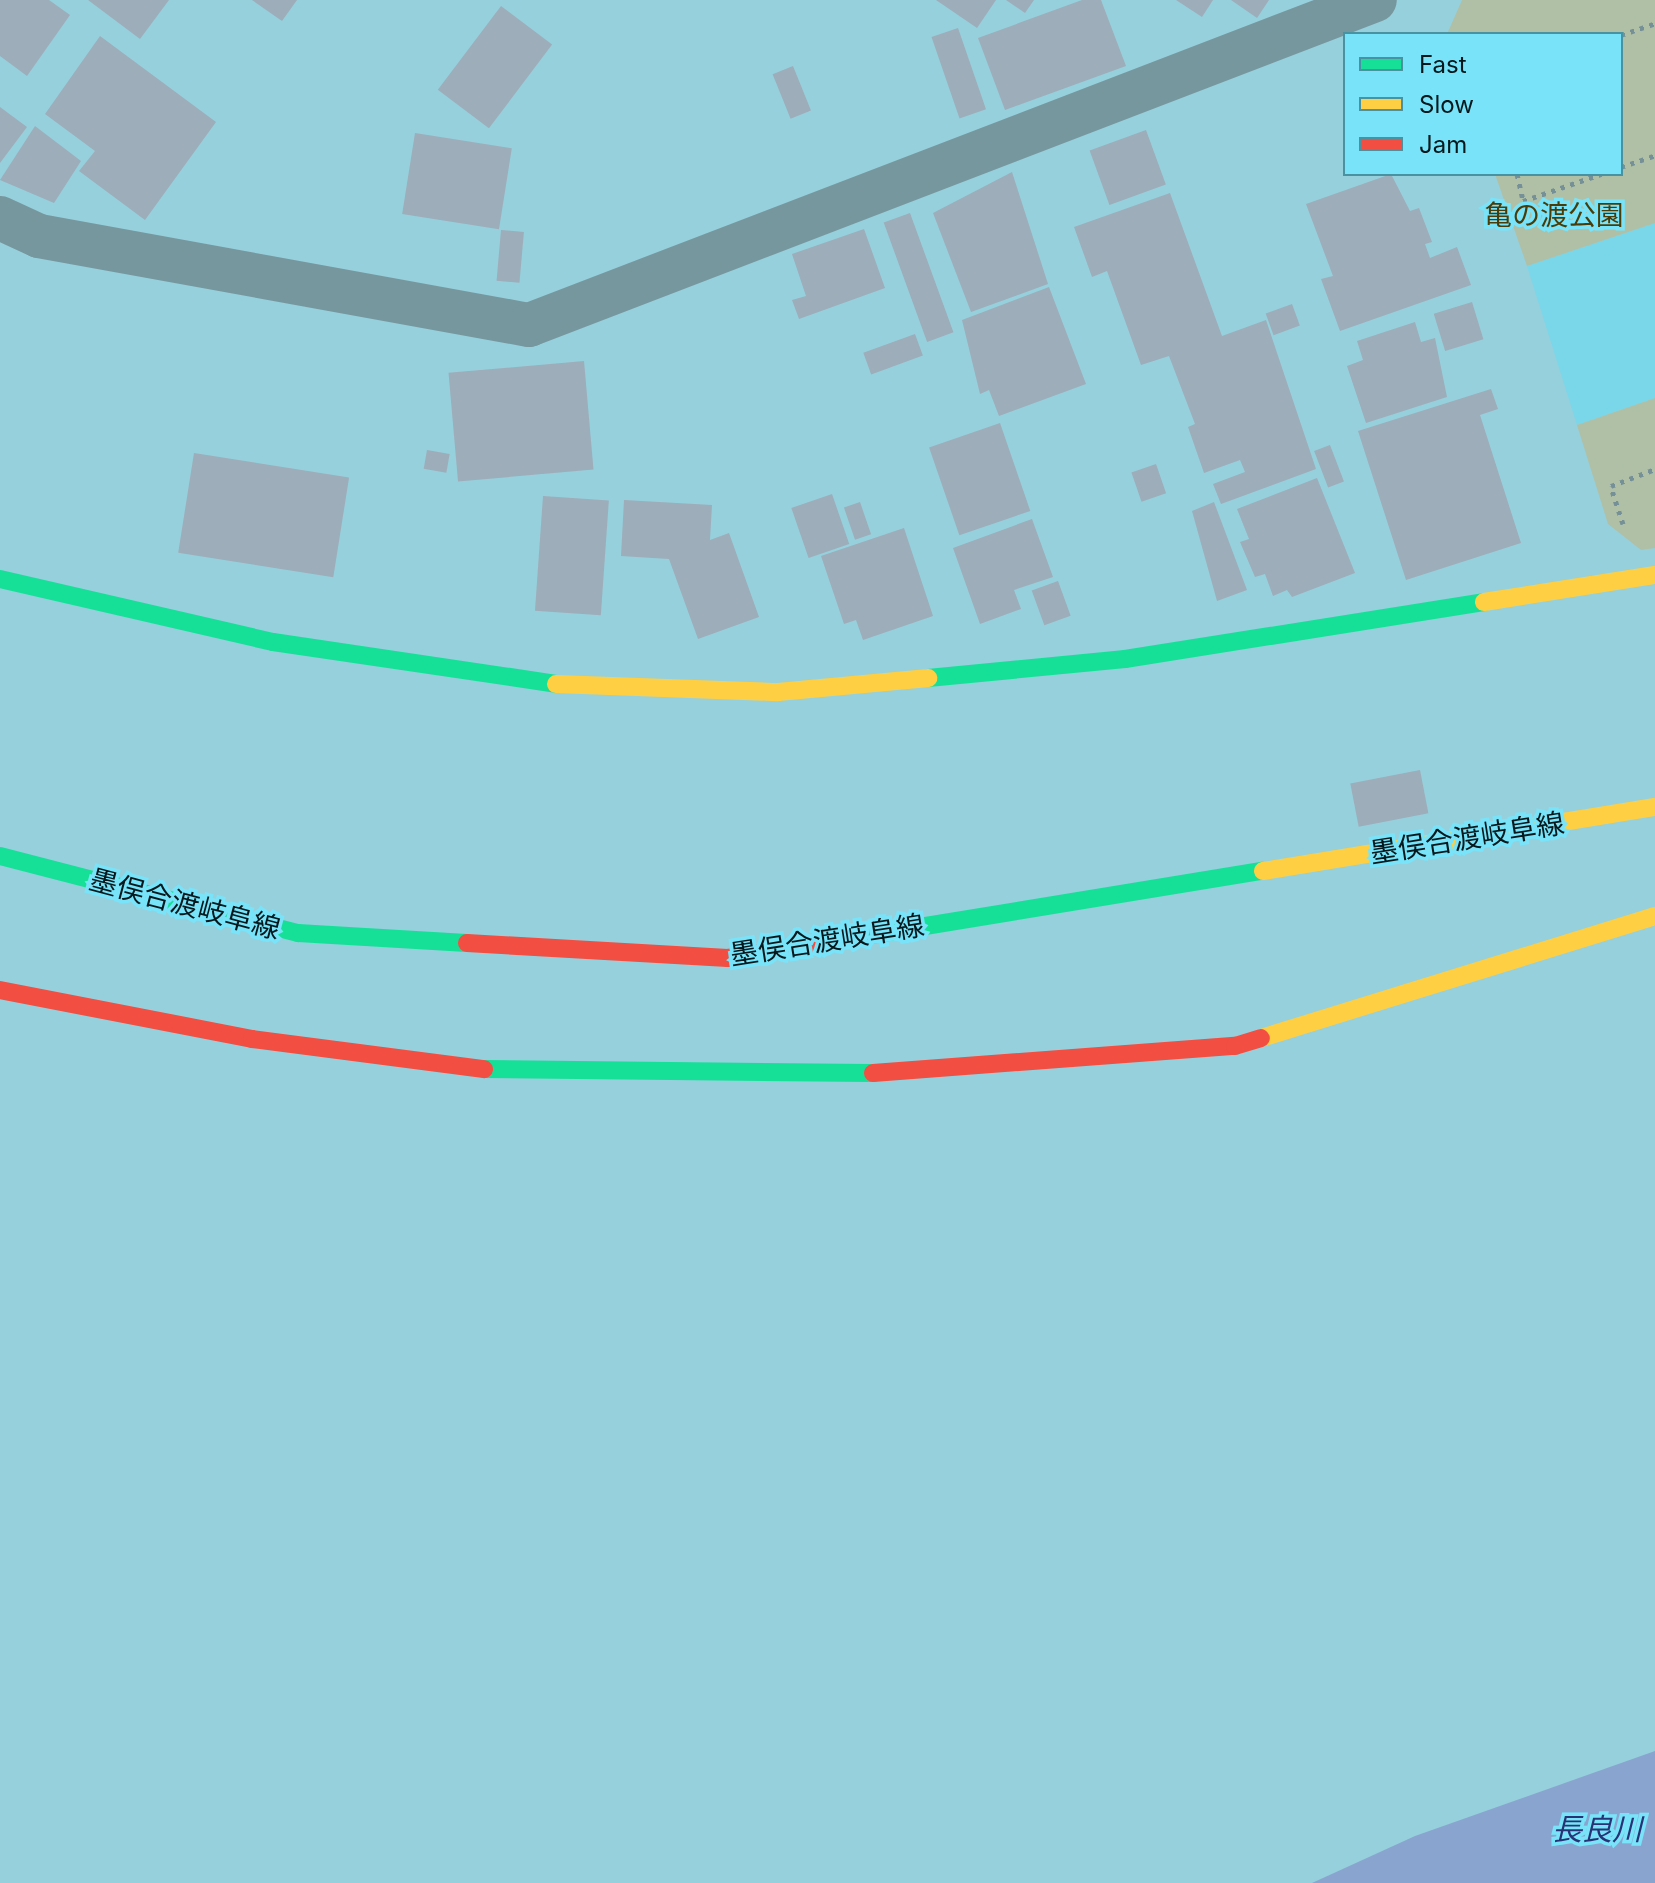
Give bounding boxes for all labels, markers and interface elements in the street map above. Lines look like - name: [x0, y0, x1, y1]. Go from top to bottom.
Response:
- legend: [1343, 32, 1623, 176]
- text: Fast: [1419, 50, 1467, 79]
- text: Slow: [1419, 90, 1474, 119]
- text: Jam: [1419, 130, 1467, 159]
- park label: 亀の渡公園: [1484, 198, 1624, 232]
- street label: 墨俣合渡岐阜線: [1368, 806, 1566, 870]
- street label: 墨俣合渡岐阜線: [86, 862, 284, 946]
- street label: 墨俣合渡岐阜線: [728, 908, 926, 972]
- water label: 長良川: [1552, 1811, 1642, 1847]

